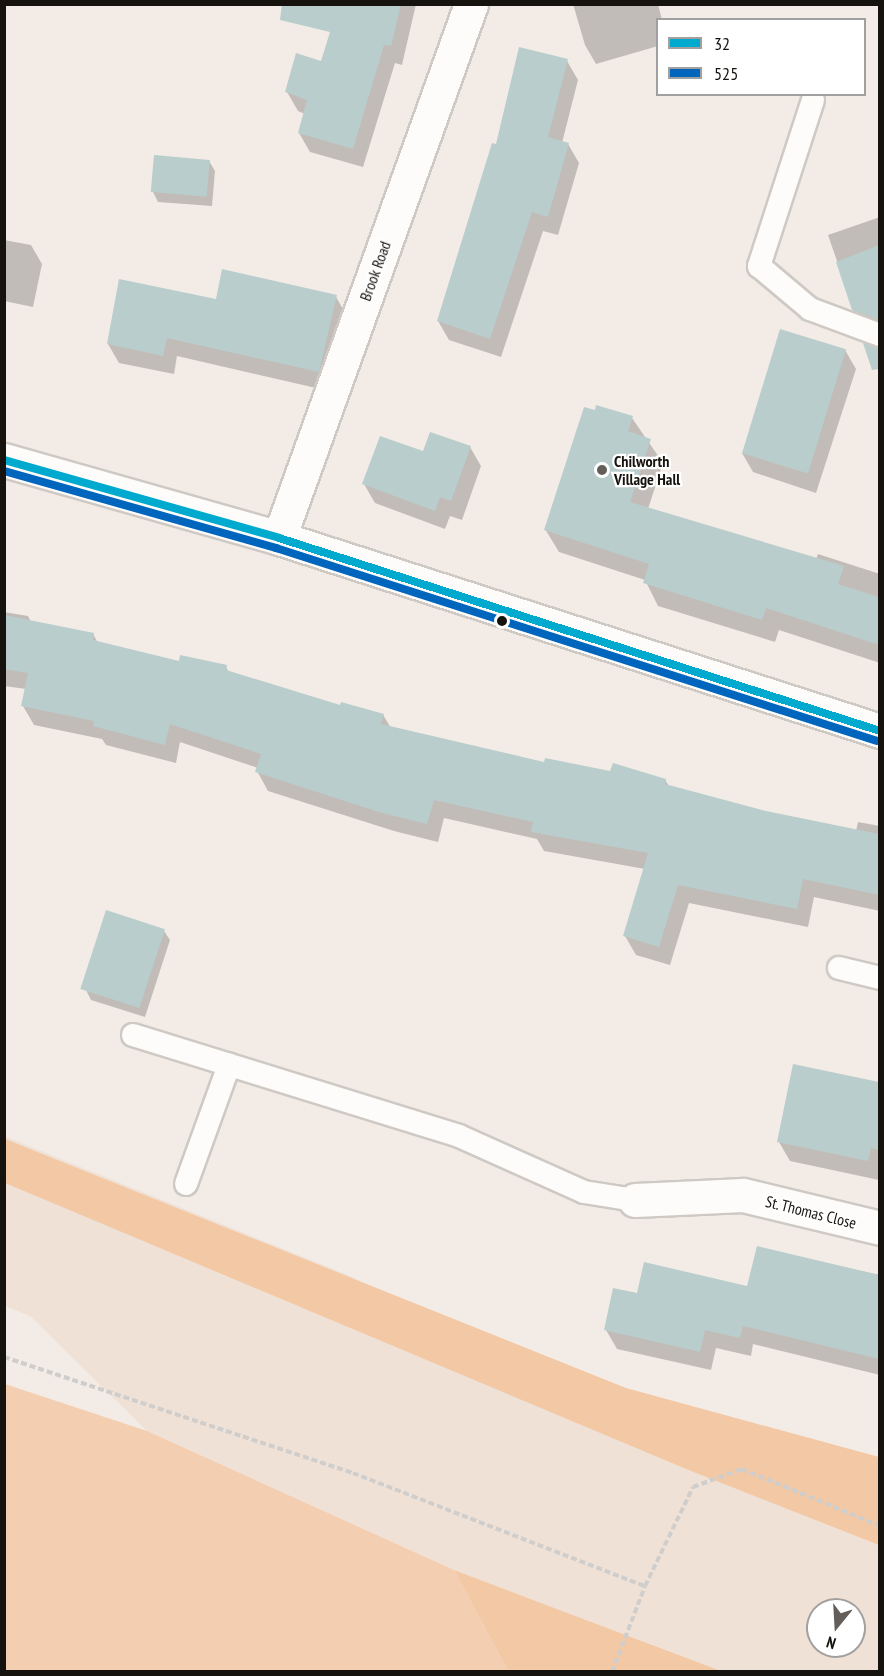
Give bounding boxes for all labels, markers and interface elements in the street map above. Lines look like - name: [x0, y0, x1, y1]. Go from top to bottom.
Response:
- legend: [656, 18, 866, 96]
- text: 32: [714, 32, 730, 55]
- text: 525: [714, 62, 738, 85]
- street label: Brook Road: [355, 238, 395, 304]
- place label: Chilworth Village Hall: [614, 451, 680, 489]
- marker: Chilworth Village Hall: [595, 463, 609, 477]
- unlabelled marker: [496, 615, 508, 627]
- street label: St. Thomas Close: [763, 1191, 859, 1233]
- north arrow: [806, 1598, 866, 1658]
- text: N: [824, 1632, 838, 1654]

